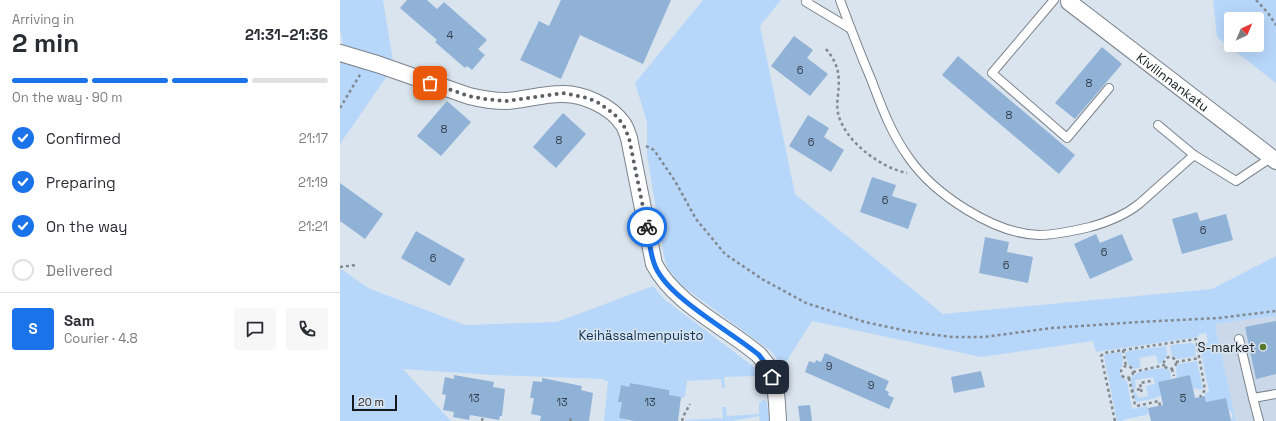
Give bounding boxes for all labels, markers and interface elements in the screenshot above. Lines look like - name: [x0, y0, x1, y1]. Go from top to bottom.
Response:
- text: Arriving in: [12, 11, 74, 28]
- north arrow: [1224, 12, 1264, 52]
- map controls: [1224, 12, 1264, 52]
- text: 21:31–21:36: [245, 25, 328, 44]
- text: 2 min: [12, 26, 79, 60]
- house number: 4: [447, 28, 454, 42]
- street label: Kivilinnankatu: [1133, 49, 1212, 115]
- house number: 6: [797, 63, 804, 77]
- pin: [413, 66, 447, 100]
- icon: bag: [419, 72, 441, 94]
- house number: 8: [1086, 76, 1093, 90]
- text: On the way · 90 m: [12, 89, 123, 106]
- house number: 8: [1006, 108, 1013, 122]
- house number: 8: [441, 122, 448, 136]
- icon: check: [12, 127, 34, 149]
- text: Confirmed: [46, 129, 121, 148]
- text: 21:17: [299, 130, 328, 147]
- house number: 8: [556, 133, 563, 147]
- house number: 6: [808, 135, 815, 149]
- icon: check: [12, 171, 34, 193]
- text: Preparing: [46, 173, 116, 192]
- text: 21:19: [298, 174, 328, 191]
- house number: 6: [882, 193, 889, 207]
- courier: [627, 207, 667, 247]
- icon: check: [12, 215, 34, 237]
- icon: bike: [636, 216, 658, 238]
- text: On the way: [46, 217, 127, 236]
- text: 21:21: [298, 218, 328, 235]
- house number: 6: [1200, 223, 1207, 237]
- house number: 6: [1101, 245, 1108, 259]
- house number: 6: [430, 251, 437, 265]
- house number: 6: [1003, 258, 1010, 272]
- text: Delivered: [46, 261, 113, 280]
- button: chat: [234, 308, 276, 350]
- button: phone: [286, 308, 328, 350]
- text: Sam: [64, 311, 95, 330]
- text: S: [28, 319, 38, 338]
- park label: Keihässalmenpuisto: [578, 327, 704, 344]
- text: Courier · 4.8: [64, 330, 138, 347]
- place label: S-market: [1197, 339, 1255, 356]
- marker: S-market: [1258, 342, 1268, 352]
- house number: 9: [826, 359, 833, 373]
- pin: [755, 360, 789, 394]
- icon: home: [761, 366, 783, 388]
- house number: 9: [868, 378, 875, 392]
- house number: 13: [468, 391, 480, 405]
- house number: 5: [1180, 391, 1187, 405]
- scale bar: [352, 393, 397, 412]
- text: 20 m: [358, 395, 384, 409]
- house number: 13: [556, 395, 568, 409]
- house number: 13: [644, 395, 656, 409]

